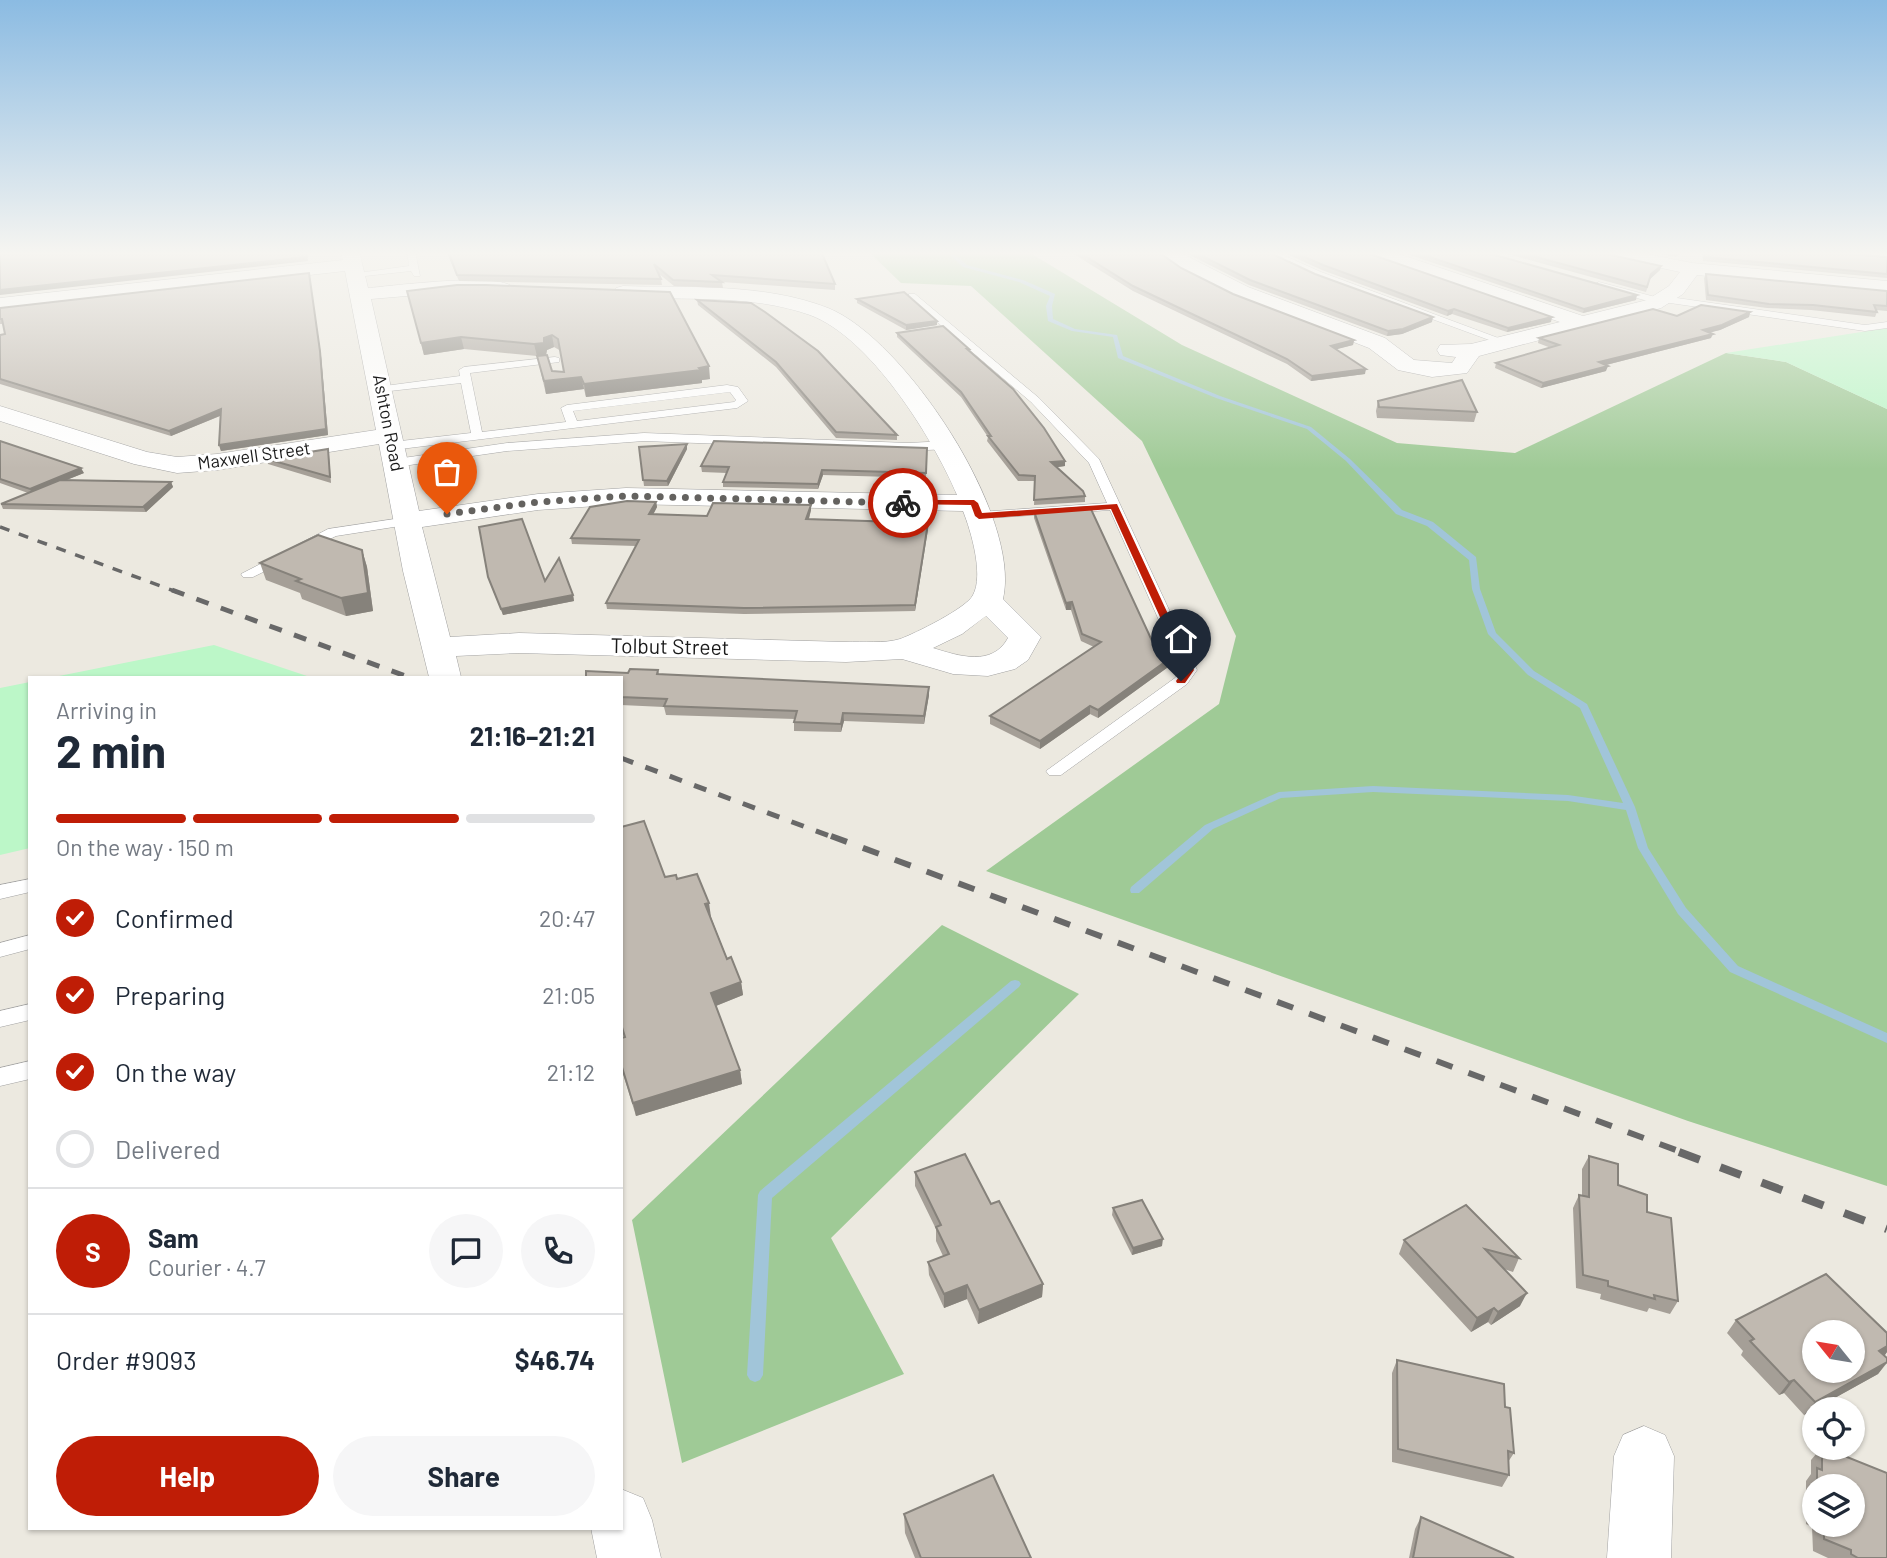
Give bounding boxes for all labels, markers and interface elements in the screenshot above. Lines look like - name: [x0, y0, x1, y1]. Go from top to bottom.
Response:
- street label: Ashton Road: [369, 372, 409, 473]
- street label: Maxwell Street: [196, 436, 312, 474]
- pin: [417, 442, 477, 514]
- icon: bag: [428, 453, 466, 491]
- courier: [868, 468, 938, 538]
- icon: bike: [884, 484, 922, 522]
- pin: [1151, 609, 1211, 681]
- icon: home: [1162, 620, 1200, 658]
- street label: Tolbut Street: [610, 632, 730, 659]
- text: Arriving in: [56, 696, 157, 724]
- text: 21:16–21:21: [470, 720, 595, 751]
- text: 2 min: [56, 722, 166, 777]
- text: On the way · 150 m: [56, 833, 234, 861]
- icon: check: [56, 899, 94, 937]
- text: Confirmed: [115, 902, 234, 933]
- text: 20:47: [539, 904, 595, 932]
- icon: check: [56, 976, 94, 1014]
- text: Preparing: [115, 979, 225, 1010]
- text: 21:05: [542, 981, 595, 1009]
- icon: check: [56, 1053, 94, 1091]
- text: On the way: [115, 1056, 236, 1087]
- text: 21:12: [547, 1058, 595, 1086]
- text: Delivered: [115, 1133, 221, 1164]
- button: chat: [429, 1214, 503, 1288]
- button: phone: [521, 1214, 595, 1288]
- text: Sam: [148, 1222, 199, 1253]
- text: S: [85, 1236, 101, 1267]
- text: Courier · 4.7: [148, 1253, 266, 1281]
- north arrow: [1802, 1320, 1866, 1382]
- map controls: [1802, 1320, 1865, 1537]
- text: Order #9093: [56, 1344, 197, 1375]
- text: $46.74: [515, 1344, 595, 1375]
- button: locate: [1802, 1397, 1865, 1460]
- button: Help: [56, 1436, 319, 1516]
- button: Share: [333, 1436, 595, 1516]
- button: layers: [1802, 1474, 1865, 1537]

